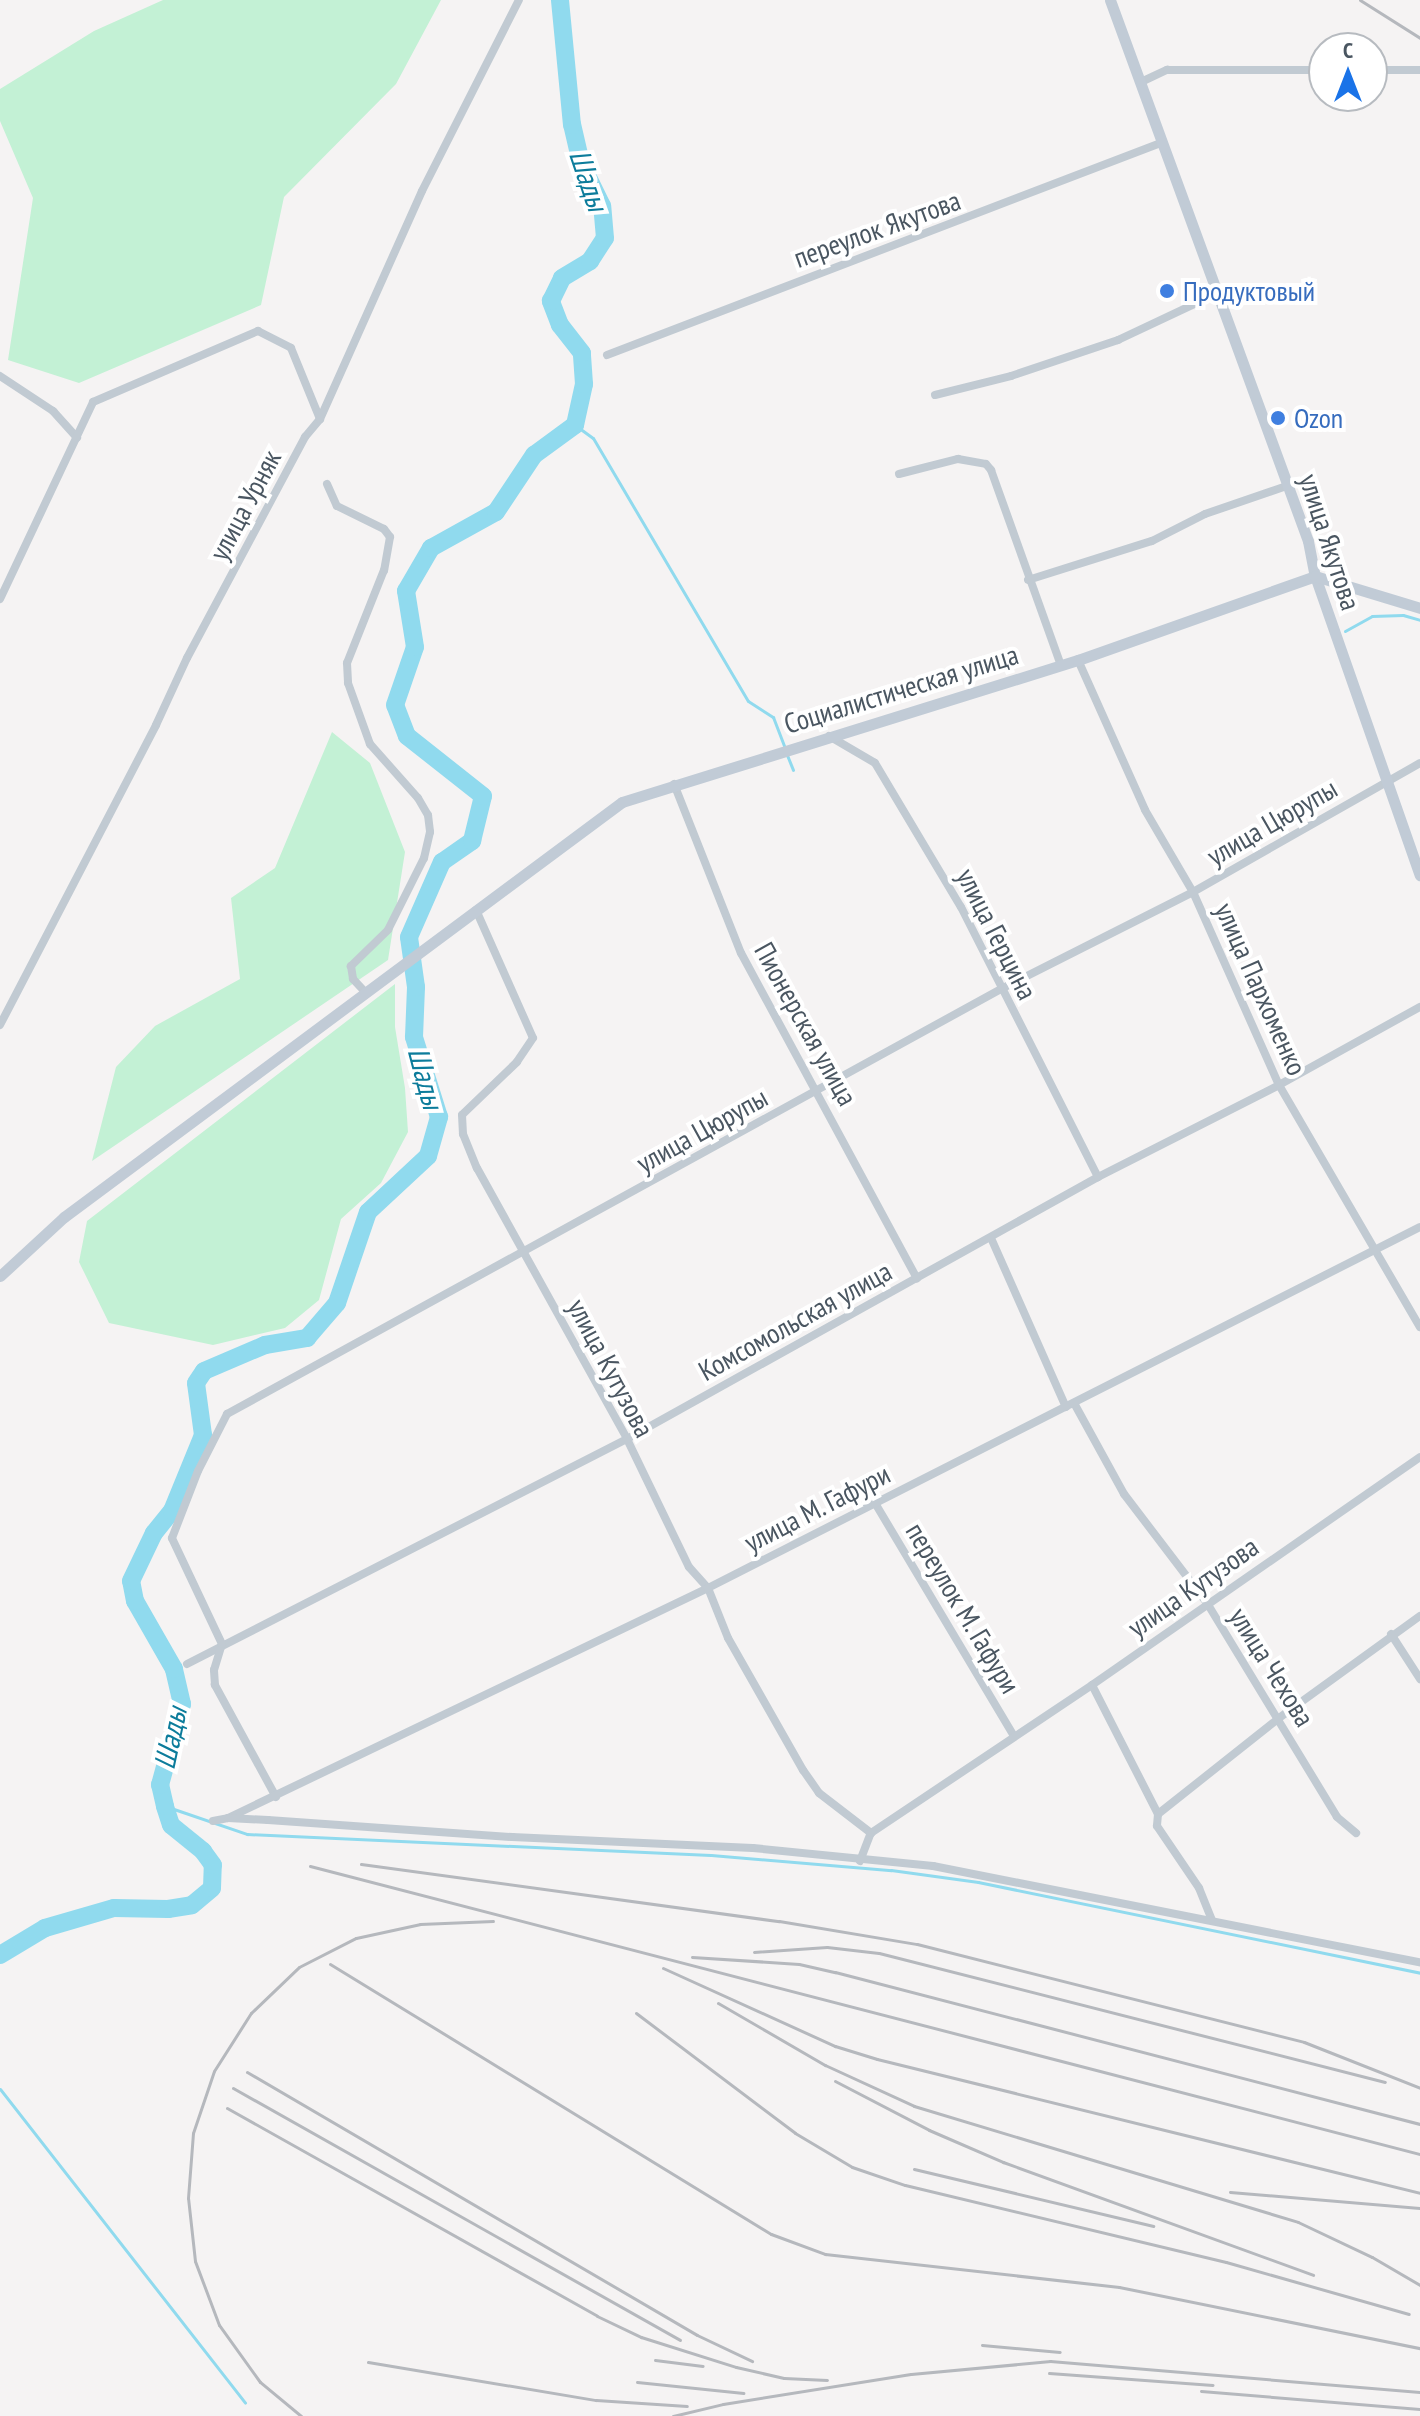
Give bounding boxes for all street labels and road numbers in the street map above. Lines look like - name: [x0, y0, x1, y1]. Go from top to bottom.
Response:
- street label: переулок Якутова: [789, 183, 965, 275]
- street label: улица Урняк: [202, 444, 288, 566]
- street label: улица Якутова: [1292, 470, 1368, 614]
- street label: Социалистическая улица: [780, 637, 1022, 741]
- street label: улица Цюрупы: [1201, 771, 1343, 873]
- street label: улица Герцина: [950, 863, 1044, 1005]
- street label: улица Пархоменко: [1208, 898, 1314, 1080]
- street label: Пионерская улица: [747, 937, 865, 1111]
- street label: улица Цюрупы: [631, 1080, 773, 1180]
- street label: Комсомольская улица: [693, 1254, 897, 1388]
- street label: улица Кутузова: [561, 1293, 661, 1443]
- street label: улица М. Гафури: [738, 1457, 896, 1559]
- street label: переулок М. Гафури: [898, 1516, 1028, 1700]
- street label: улица Кутузова: [1121, 1530, 1265, 1644]
- street label: улица Чехова: [1222, 1601, 1322, 1733]

